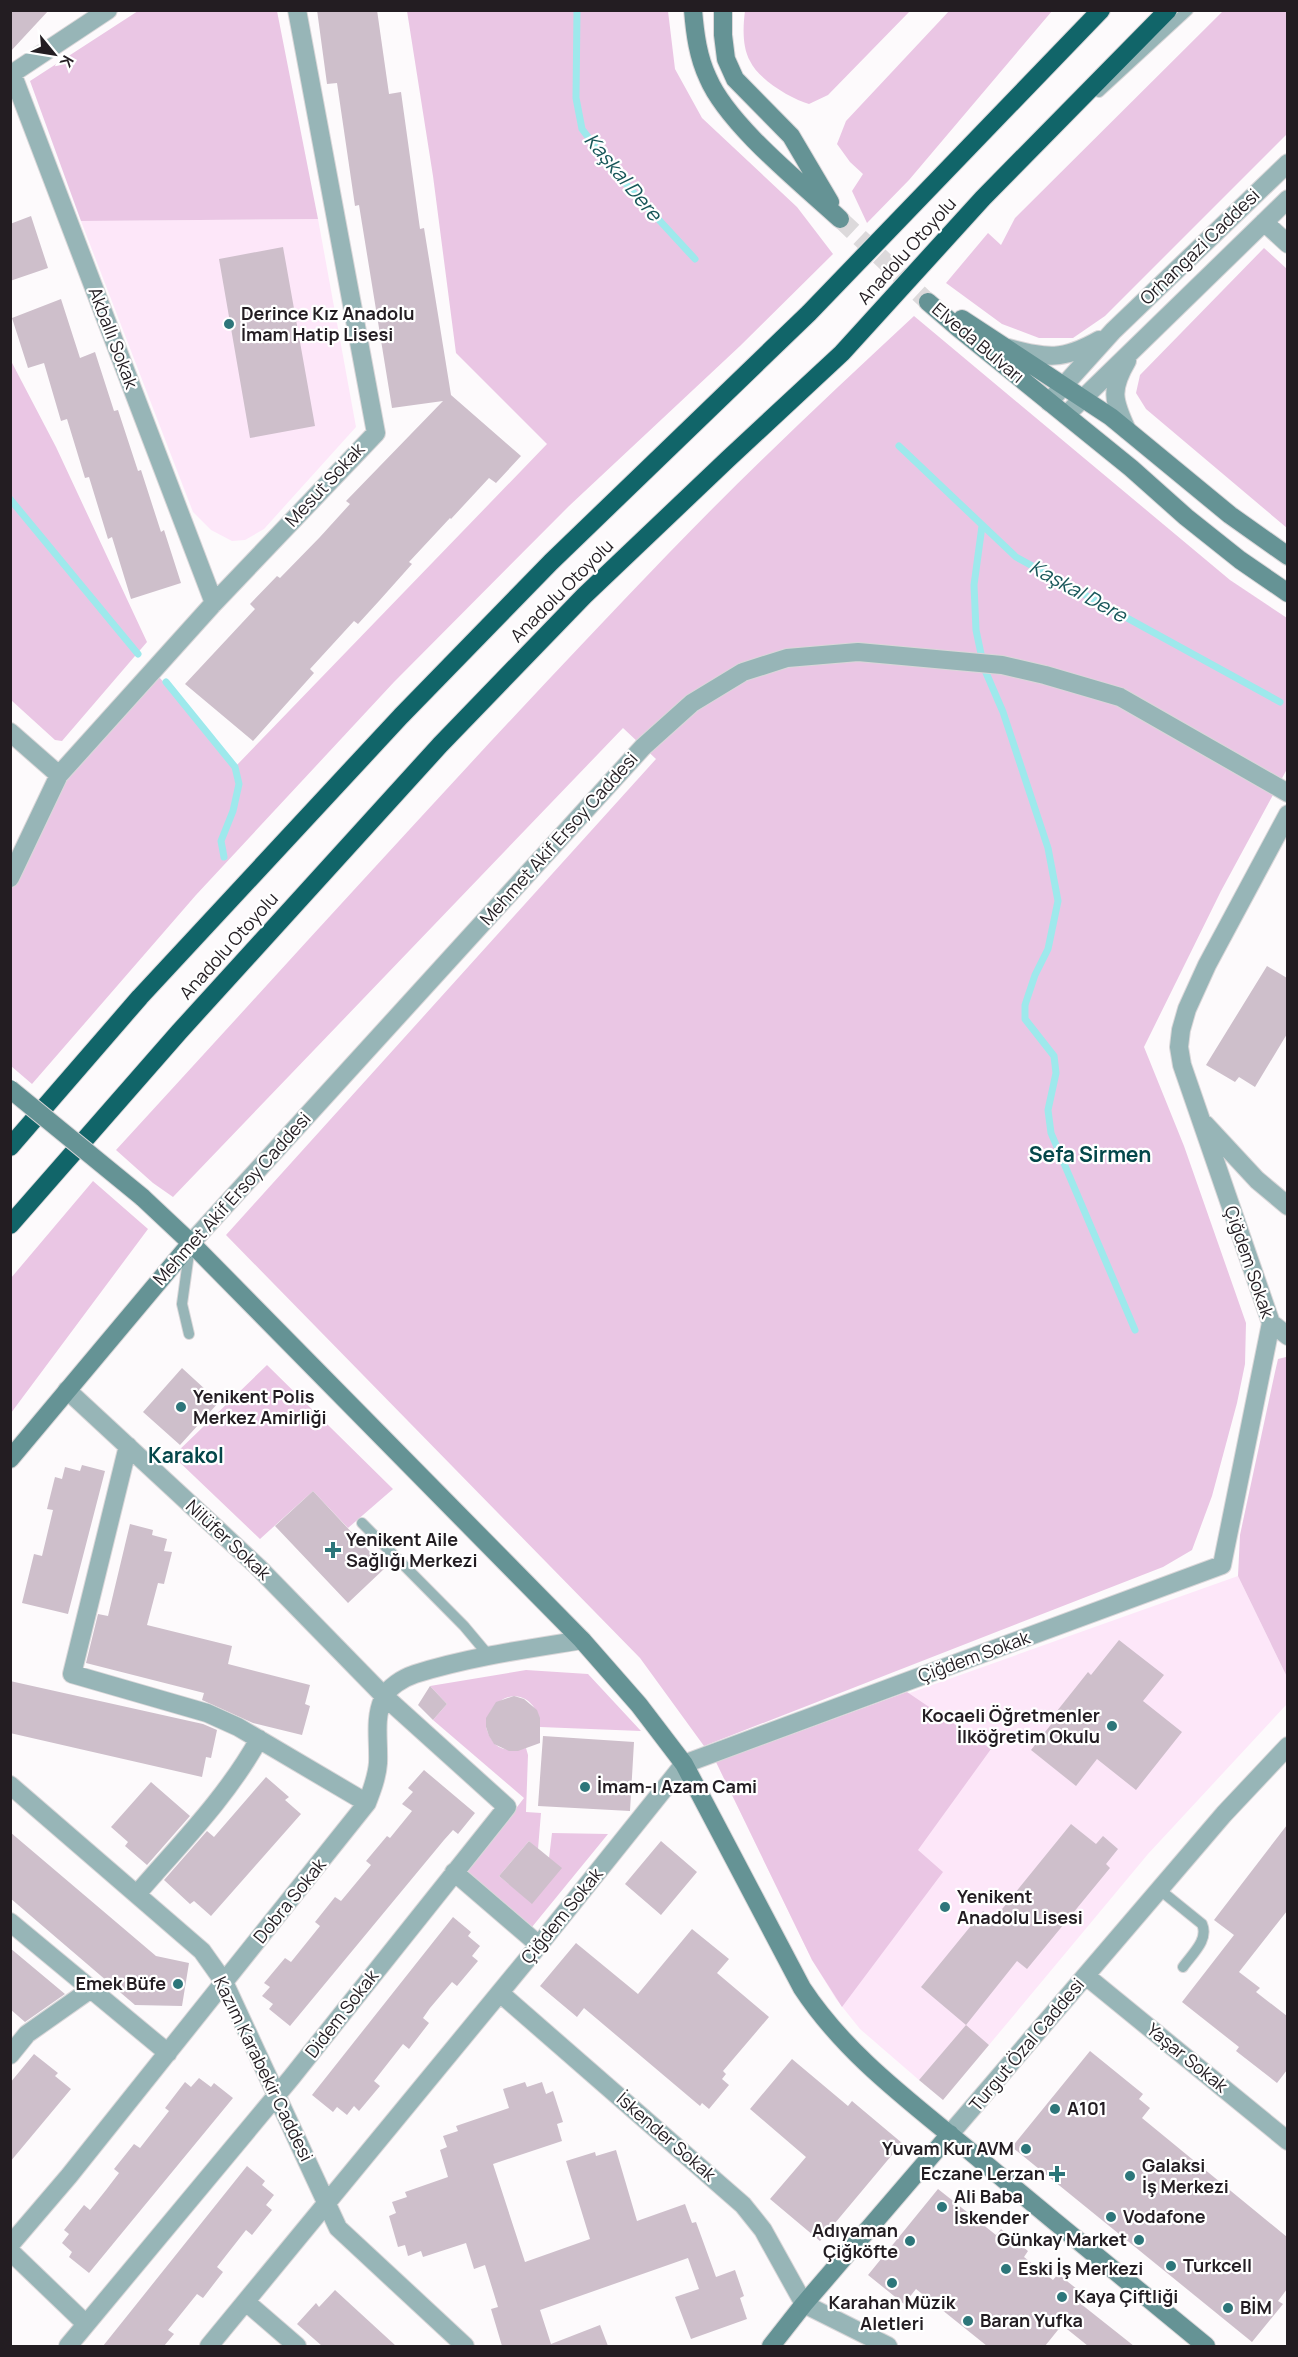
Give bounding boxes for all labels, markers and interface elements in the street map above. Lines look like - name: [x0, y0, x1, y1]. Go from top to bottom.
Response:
- north arrow: [24, 24, 84, 84]
- text: K: [55, 52, 79, 72]
- water label: Kaşkal Dere: [579, 127, 669, 227]
- street label: Orhangazi Caddesi: [1134, 183, 1264, 310]
- street label: Anadolu Otoyolu: [852, 191, 961, 309]
- street label: Akballı Sokak: [84, 283, 145, 393]
- street label: Elveda Bulvarı: [928, 297, 1030, 388]
- place label: Derince Kız Anadolu İmam Hatip Lisesi: [241, 301, 414, 346]
- marker: Derince Kız Anadolu İmam Hatip Lisesi: [222, 317, 236, 331]
- street label: Mesut Sokak: [279, 437, 370, 531]
- street label: Anadolu Otoyolu: [504, 533, 618, 647]
- water label: Kaşkal Dere: [1025, 553, 1133, 629]
- street label: Mehmet Akif Ersoy Caddesi: [474, 747, 642, 930]
- street label: Anadolu Otoyolu: [174, 886, 283, 1004]
- street label: Mehmet Akif Ersoy Caddesi: [147, 1107, 315, 1290]
- district label: Sefa Sirmen: [1029, 1140, 1151, 1168]
- street label: Çiğdem Sokak: [1220, 1202, 1281, 1322]
- place label: Yenikent Polis Merkez Amirliği: [193, 1384, 327, 1429]
- marker: Yenikent Polis Merkez Amirliği: [174, 1400, 188, 1414]
- district label: Karakol: [148, 1441, 224, 1469]
- street label: Nilüfer Sokak: [181, 1494, 277, 1585]
- place label: Yenikent Aile Sağlığı Merkezi: [346, 1527, 478, 1572]
- marker: Yenikent Aile Sağlığı Merkezi: [324, 1541, 342, 1559]
- street label: Çiğdem Sokak: [915, 1624, 1034, 1687]
- place label: Kocaeli Öğretmenler İlköğretim Okulu: [922, 1703, 1100, 1748]
- marker: Kocaeli Öğretmenler İlköğretim Okulu: [1105, 1719, 1119, 1733]
- place label: İmam-ı Azam Cami: [597, 1774, 757, 1798]
- marker: İmam-ı Azam Cami: [578, 1780, 592, 1794]
- street label: Dobra Sokak: [248, 1852, 332, 1948]
- street label: Çiğdem Sokak: [515, 1861, 608, 1968]
- place label: Yenikent Anadolu Lisesi: [957, 1884, 1083, 1929]
- marker: Yenikent Anadolu Lisesi: [938, 1900, 952, 1914]
- street label: Didem Sokak: [299, 1964, 384, 2062]
- place label: Emek Büfe: [75, 1971, 166, 1995]
- street label: Kazım Karabekir Caddesi: [209, 1972, 319, 2165]
- street label: Turgut Özal Caddesi: [963, 1973, 1089, 2116]
- marker: Emek Büfe: [171, 1977, 185, 1991]
- street label: Yaşar Sokak: [1142, 2017, 1234, 2098]
- street label: İskender Sokak: [612, 2086, 722, 2187]
- place label: A101: [1067, 2096, 1107, 2120]
- marker: A101: [1048, 2102, 1062, 2116]
- place label: Yuvam Kur AVM: [882, 2136, 1014, 2160]
- marker: Yuvam Kur AVM: [1019, 2142, 1033, 2156]
- place label: Galaksi İş Merkezi: [1142, 2153, 1229, 2198]
- place label: Eczane Lerzan: [921, 2161, 1045, 2185]
- marker: Eczane Lerzan: [1050, 2167, 1064, 2181]
- marker: Galaksi İş Merkezi: [1123, 2169, 1137, 2183]
- place label: Ali Baba İskender: [954, 2184, 1029, 2229]
- marker: Ali Baba İskender: [935, 2200, 949, 2214]
- place label: Vodafone: [1123, 2204, 1206, 2228]
- marker: Vodafone: [1104, 2210, 1118, 2224]
- place label: Adıyaman Çiğköfte: [812, 2218, 898, 2263]
- place label: Günkay Market: [997, 2227, 1127, 2251]
- marker: Günkay Market: [1132, 2233, 1146, 2247]
- marker: Adıyaman Çiğköfte: [903, 2234, 917, 2248]
- place label: Turkcell: [1183, 2253, 1252, 2277]
- place label: Eski İş Merkezi: [1018, 2256, 1143, 2280]
- marker: Turkcell: [1164, 2259, 1178, 2273]
- marker: Eski İş Merkezi: [999, 2262, 1013, 2276]
- marker: Karahan Müzik Aletleri: [885, 2276, 899, 2290]
- place label: Kaya Çiftliği: [1074, 2284, 1178, 2308]
- place label: Karahan Müzik Aletleri: [829, 2290, 957, 2335]
- marker: Kaya Çiftliği: [1055, 2290, 1069, 2304]
- place label: BİM: [1240, 2295, 1272, 2319]
- marker: BİM: [1221, 2301, 1235, 2315]
- place label: Baran Yufka: [980, 2308, 1083, 2332]
- marker: Baran Yufka: [961, 2314, 975, 2328]

